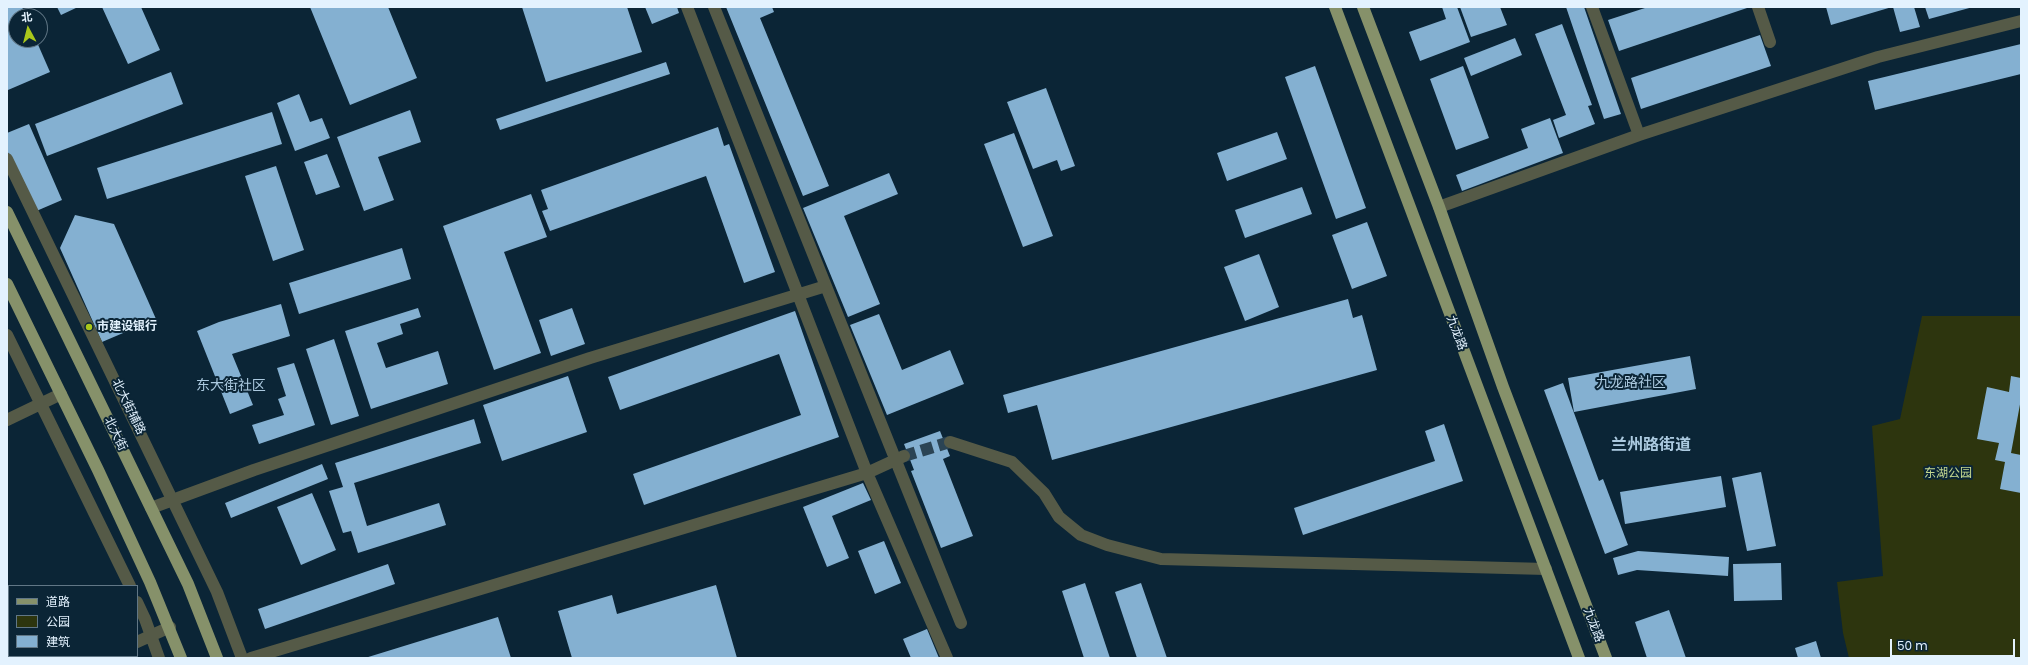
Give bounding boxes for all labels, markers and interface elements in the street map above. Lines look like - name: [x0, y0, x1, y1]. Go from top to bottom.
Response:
- north arrow: [8, 8, 48, 48]
- text: 北: [20, 8, 33, 26]
- street label: 九龙路: [1443, 314, 1469, 352]
- place label: 市建设银行: [97, 320, 157, 334]
- marker: 市建设银行: [84, 322, 94, 332]
- district label: 九龙路社区: [1596, 375, 1666, 391]
- street label: 北大街辅路: [108, 377, 148, 437]
- district label: 东大街社区: [196, 378, 266, 394]
- street label: 北大街: [101, 415, 129, 453]
- district label: 兰州路街道: [1611, 436, 1691, 456]
- park label: 东湖公园: [1924, 467, 1972, 481]
- legend: [8, 585, 138, 657]
- text: 道路: [46, 593, 70, 610]
- street label: 九龙路: [1580, 606, 1606, 644]
- text: 公园: [46, 613, 70, 630]
- scale bar: [1892, 631, 2017, 657]
- text: 建筑: [46, 633, 70, 650]
- text: 50 m: [1897, 637, 1928, 654]

